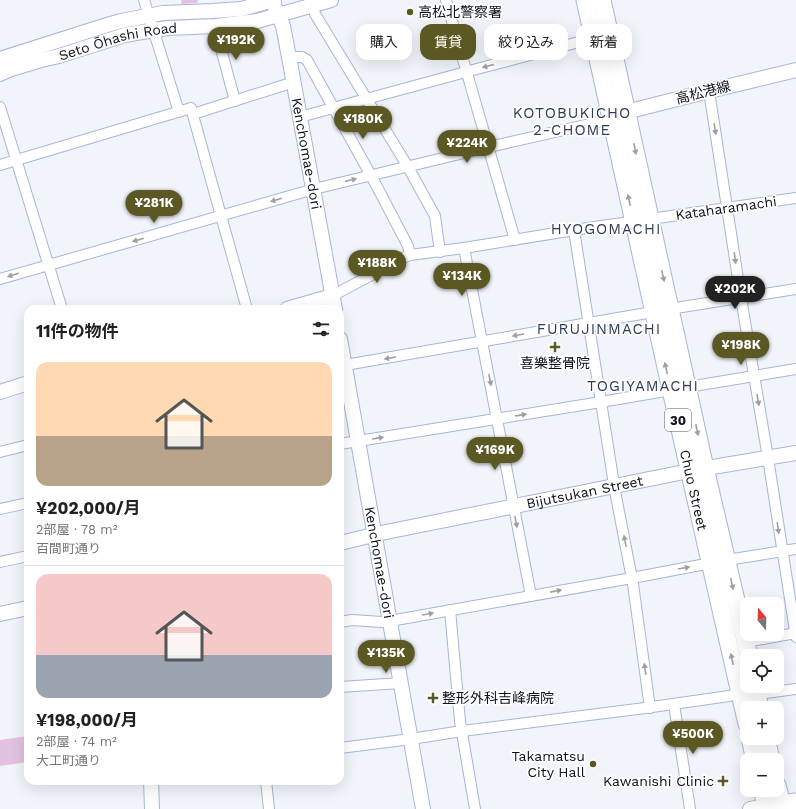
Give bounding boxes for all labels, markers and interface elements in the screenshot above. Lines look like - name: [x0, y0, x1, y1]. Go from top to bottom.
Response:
- place label: 高松北警察署: [418, 4, 502, 20]
- marker: 高松北警察署: [405, 7, 415, 17]
- street label: Seto Ōhashi Road: [57, 20, 178, 64]
- chip: 購入: [356, 24, 412, 60]
- chip: 賃貸: [420, 24, 476, 60]
- chip: 絞り込み: [484, 24, 568, 60]
- chip: 新着: [576, 24, 632, 60]
- pin: ¥192K: [208, 27, 264, 61]
- text: ¥192K: [216, 32, 256, 47]
- one-way arrow: [482, 63, 494, 69]
- street label: 高松港線: [674, 77, 732, 107]
- street label: Kenchomae-dori: [289, 96, 325, 211]
- district label: KOTOBUKICHO 2-CHOME: [513, 104, 631, 139]
- pin: ¥180K: [335, 106, 391, 140]
- text: ¥180K: [343, 111, 383, 126]
- one-way arrow: [712, 123, 718, 135]
- pin: ¥224K: [439, 130, 495, 164]
- text: ¥224K: [446, 135, 488, 150]
- one-way arrow: [632, 143, 638, 155]
- one-way arrow: [345, 177, 358, 183]
- pin: ¥281K: [126, 190, 182, 224]
- street label: Kataharamachi: [674, 193, 778, 223]
- one-way arrow: [625, 194, 631, 207]
- text: ¥281K: [134, 195, 174, 210]
- one-way arrow: [270, 197, 282, 203]
- district label: HYOGOMACHI: [551, 220, 661, 238]
- one-way arrow: [131, 237, 143, 243]
- pin: ¥188K: [349, 250, 405, 284]
- one-way arrow: [732, 251, 738, 264]
- text: ¥188K: [357, 255, 397, 270]
- pin: ¥134K: [434, 263, 490, 297]
- text: ¥134K: [442, 268, 482, 283]
- one-way arrow: [660, 270, 666, 282]
- one-way arrow: [6, 272, 18, 278]
- pin: ¥202K: [707, 276, 763, 310]
- text: ¥202K: [714, 281, 756, 296]
- icon: filters: [310, 318, 332, 340]
- district label: FURUJINMACHI: [537, 320, 661, 338]
- text: 11件の物件: [36, 321, 119, 341]
- pin: ¥198K: [713, 332, 769, 366]
- one-way arrow: [512, 333, 525, 339]
- text: ¥198K: [721, 337, 761, 352]
- marker: 喜樂整骨院: [549, 341, 561, 353]
- one-way arrow: [384, 355, 396, 361]
- place label: 喜樂整骨院: [520, 355, 590, 371]
- one-way arrow: [662, 362, 668, 374]
- one-way arrow: [487, 374, 493, 386]
- district label: TOGIYAMACHI: [587, 377, 699, 395]
- icon: home: [148, 388, 220, 460]
- one-way arrow: [755, 394, 761, 406]
- road number: 30: [665, 409, 691, 431]
- one-way arrow: [515, 412, 527, 418]
- one-way arrow: [694, 424, 700, 436]
- one-way arrow: [372, 435, 385, 441]
- pin: ¥169K: [467, 437, 523, 471]
- text: ¥169K: [475, 442, 515, 457]
- street label: Chuo Street: [677, 448, 711, 532]
- street label: Bijutsukan Street: [525, 472, 645, 512]
- text: ¥202,000/月: [36, 498, 141, 518]
- street label: Kenchomae-dori: [362, 505, 397, 620]
- one-way arrow: [513, 515, 519, 528]
- text: 2部屋 · 78 m²: [36, 522, 117, 537]
- one-way arrow: [776, 522, 782, 534]
- one-way arrow: [621, 534, 627, 547]
- text: 百間町通り: [36, 541, 101, 556]
- one-way arrow: [678, 565, 690, 571]
- one-way arrow: [730, 578, 736, 590]
- one-way arrow: [550, 588, 562, 594]
- north arrow: [740, 597, 784, 641]
- map controls: [740, 597, 784, 797]
- icon: home: [148, 600, 220, 672]
- one-way arrow: [422, 611, 434, 617]
- pin: ¥135K: [358, 640, 414, 674]
- text: ¥135K: [367, 645, 405, 660]
- button: locate: [740, 649, 784, 693]
- one-way arrow: [729, 653, 735, 665]
- one-way arrow: [641, 663, 648, 675]
- place label: 整形外科吉峰病院: [442, 690, 554, 706]
- marker: 整形外科吉峰病院: [427, 692, 439, 704]
- button: +: [740, 701, 784, 745]
- text: ¥198,000/月: [36, 710, 138, 730]
- pin: ¥500K: [665, 721, 721, 755]
- text: ¥500K: [672, 726, 714, 741]
- text: 2部屋 · 74 m²: [36, 734, 117, 749]
- place label: Takamatsu City Hall: [511, 748, 586, 780]
- text: 大工町通り: [36, 753, 101, 768]
- button: −: [740, 753, 784, 797]
- marker: Takamatsu City Hall: [588, 759, 598, 769]
- place label: Kawanishi Clinic: [603, 773, 714, 789]
- marker: Kawanishi Clinic: [717, 775, 729, 787]

